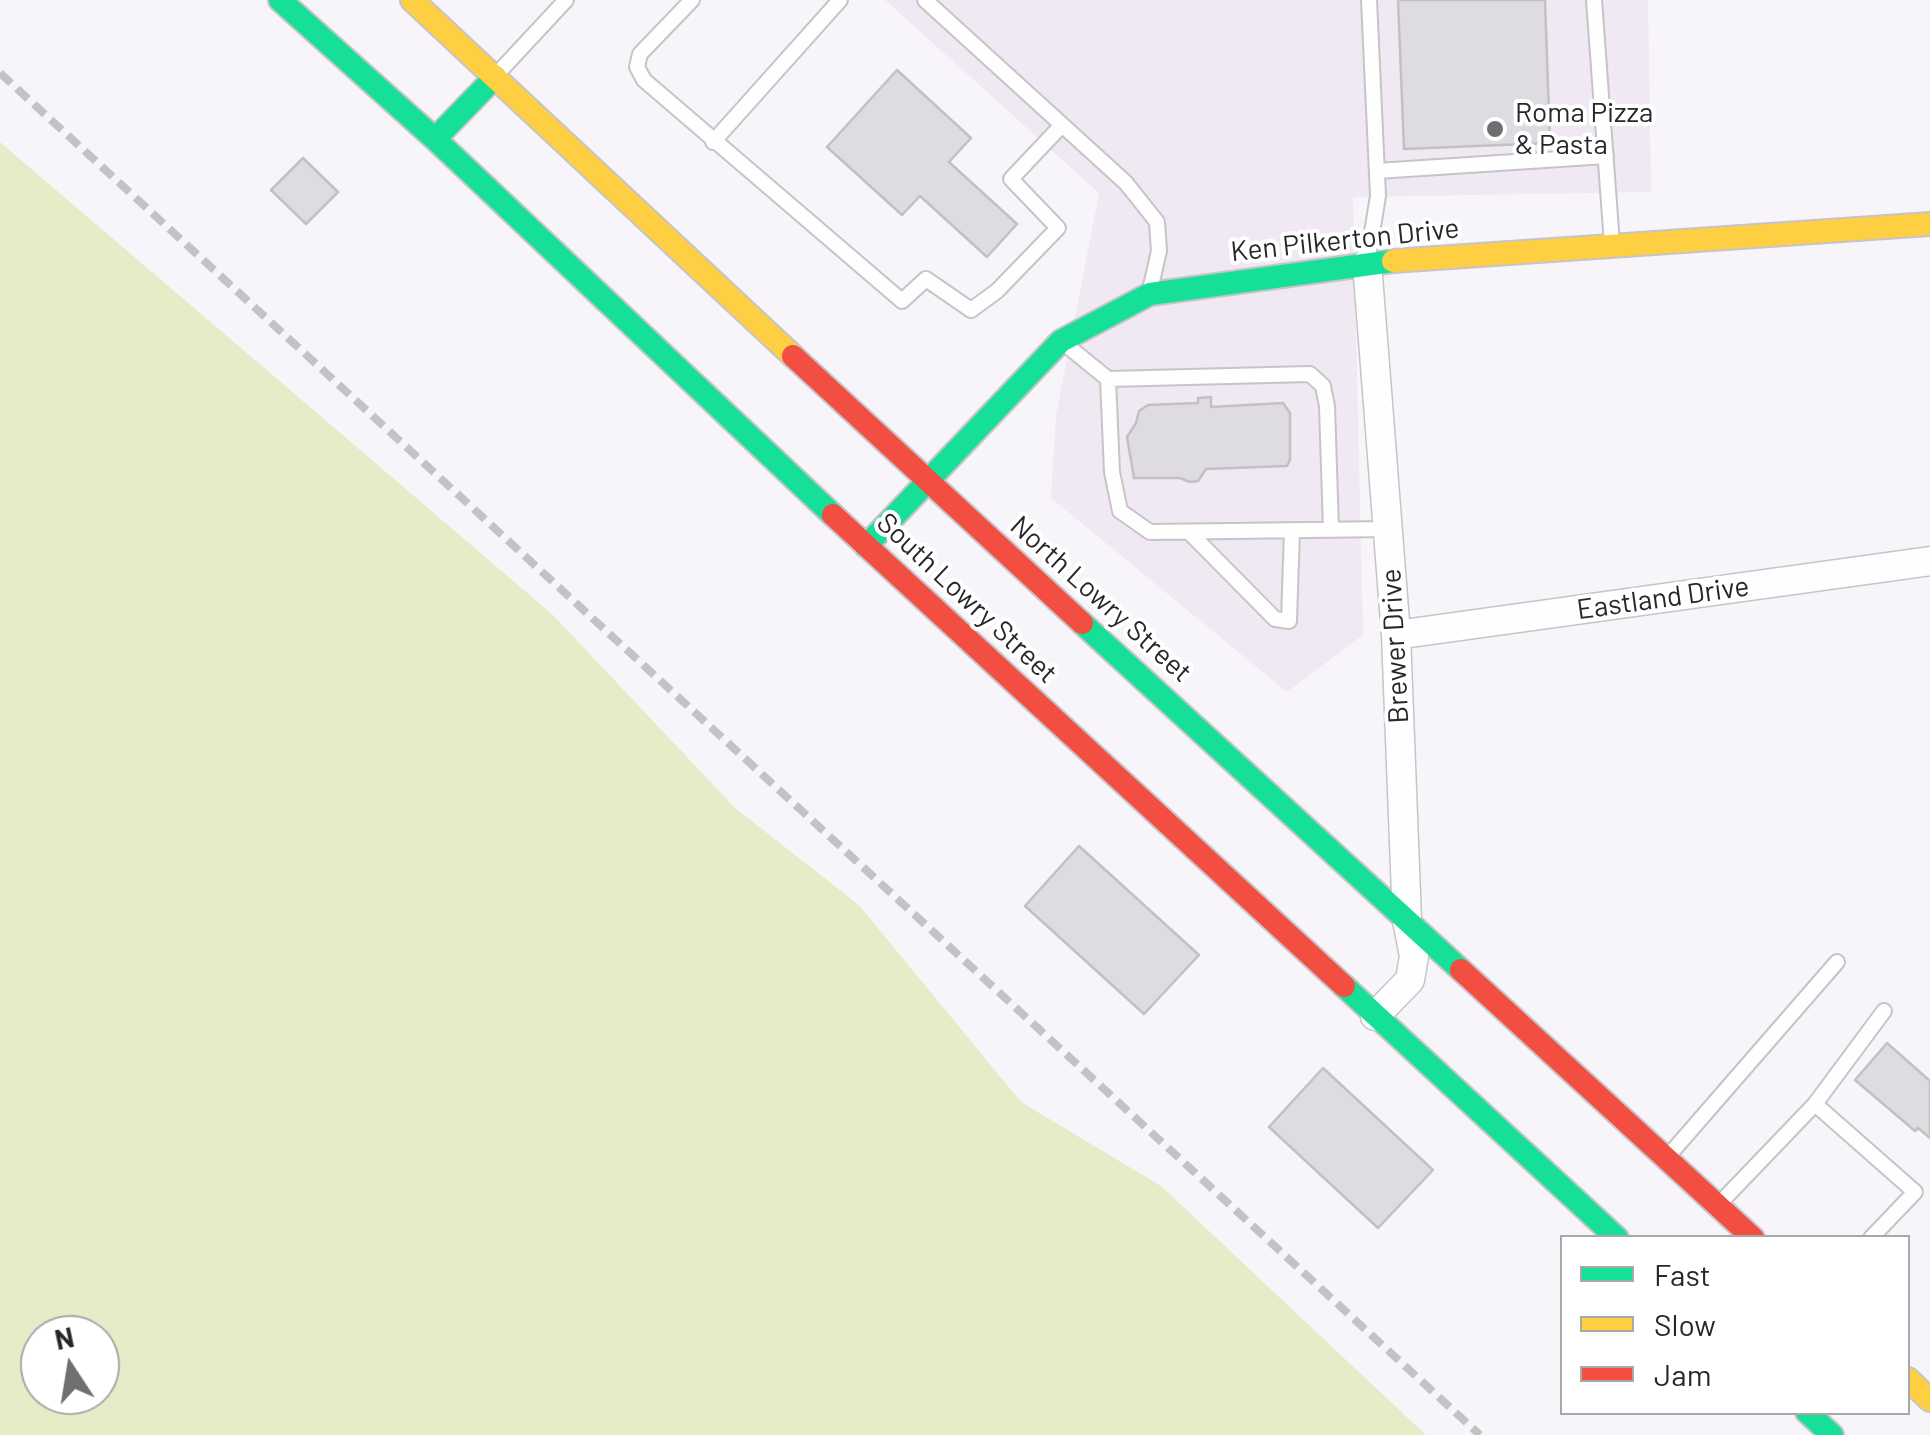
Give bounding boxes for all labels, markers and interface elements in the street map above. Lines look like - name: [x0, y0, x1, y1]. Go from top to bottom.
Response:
- place label: Roma Pizza & Pasta: [1515, 96, 1653, 162]
- marker: Roma Pizza & Pasta: [1484, 118, 1506, 140]
- street label: Ken Pilkerton Drive: [1229, 211, 1461, 269]
- street label: South Lowry Street: [870, 506, 1064, 690]
- street label: North Lowry Street: [1003, 509, 1199, 689]
- street label: Brewer Drive: [1374, 568, 1416, 724]
- street label: Eastland Drive: [1575, 569, 1751, 627]
- legend: [1560, 1235, 1910, 1415]
- text: Fast: [1654, 1256, 1711, 1292]
- text: Slow: [1654, 1306, 1716, 1342]
- north arrow: [20, 1315, 120, 1415]
- text: N: [52, 1319, 77, 1356]
- text: Jam: [1654, 1356, 1711, 1392]

